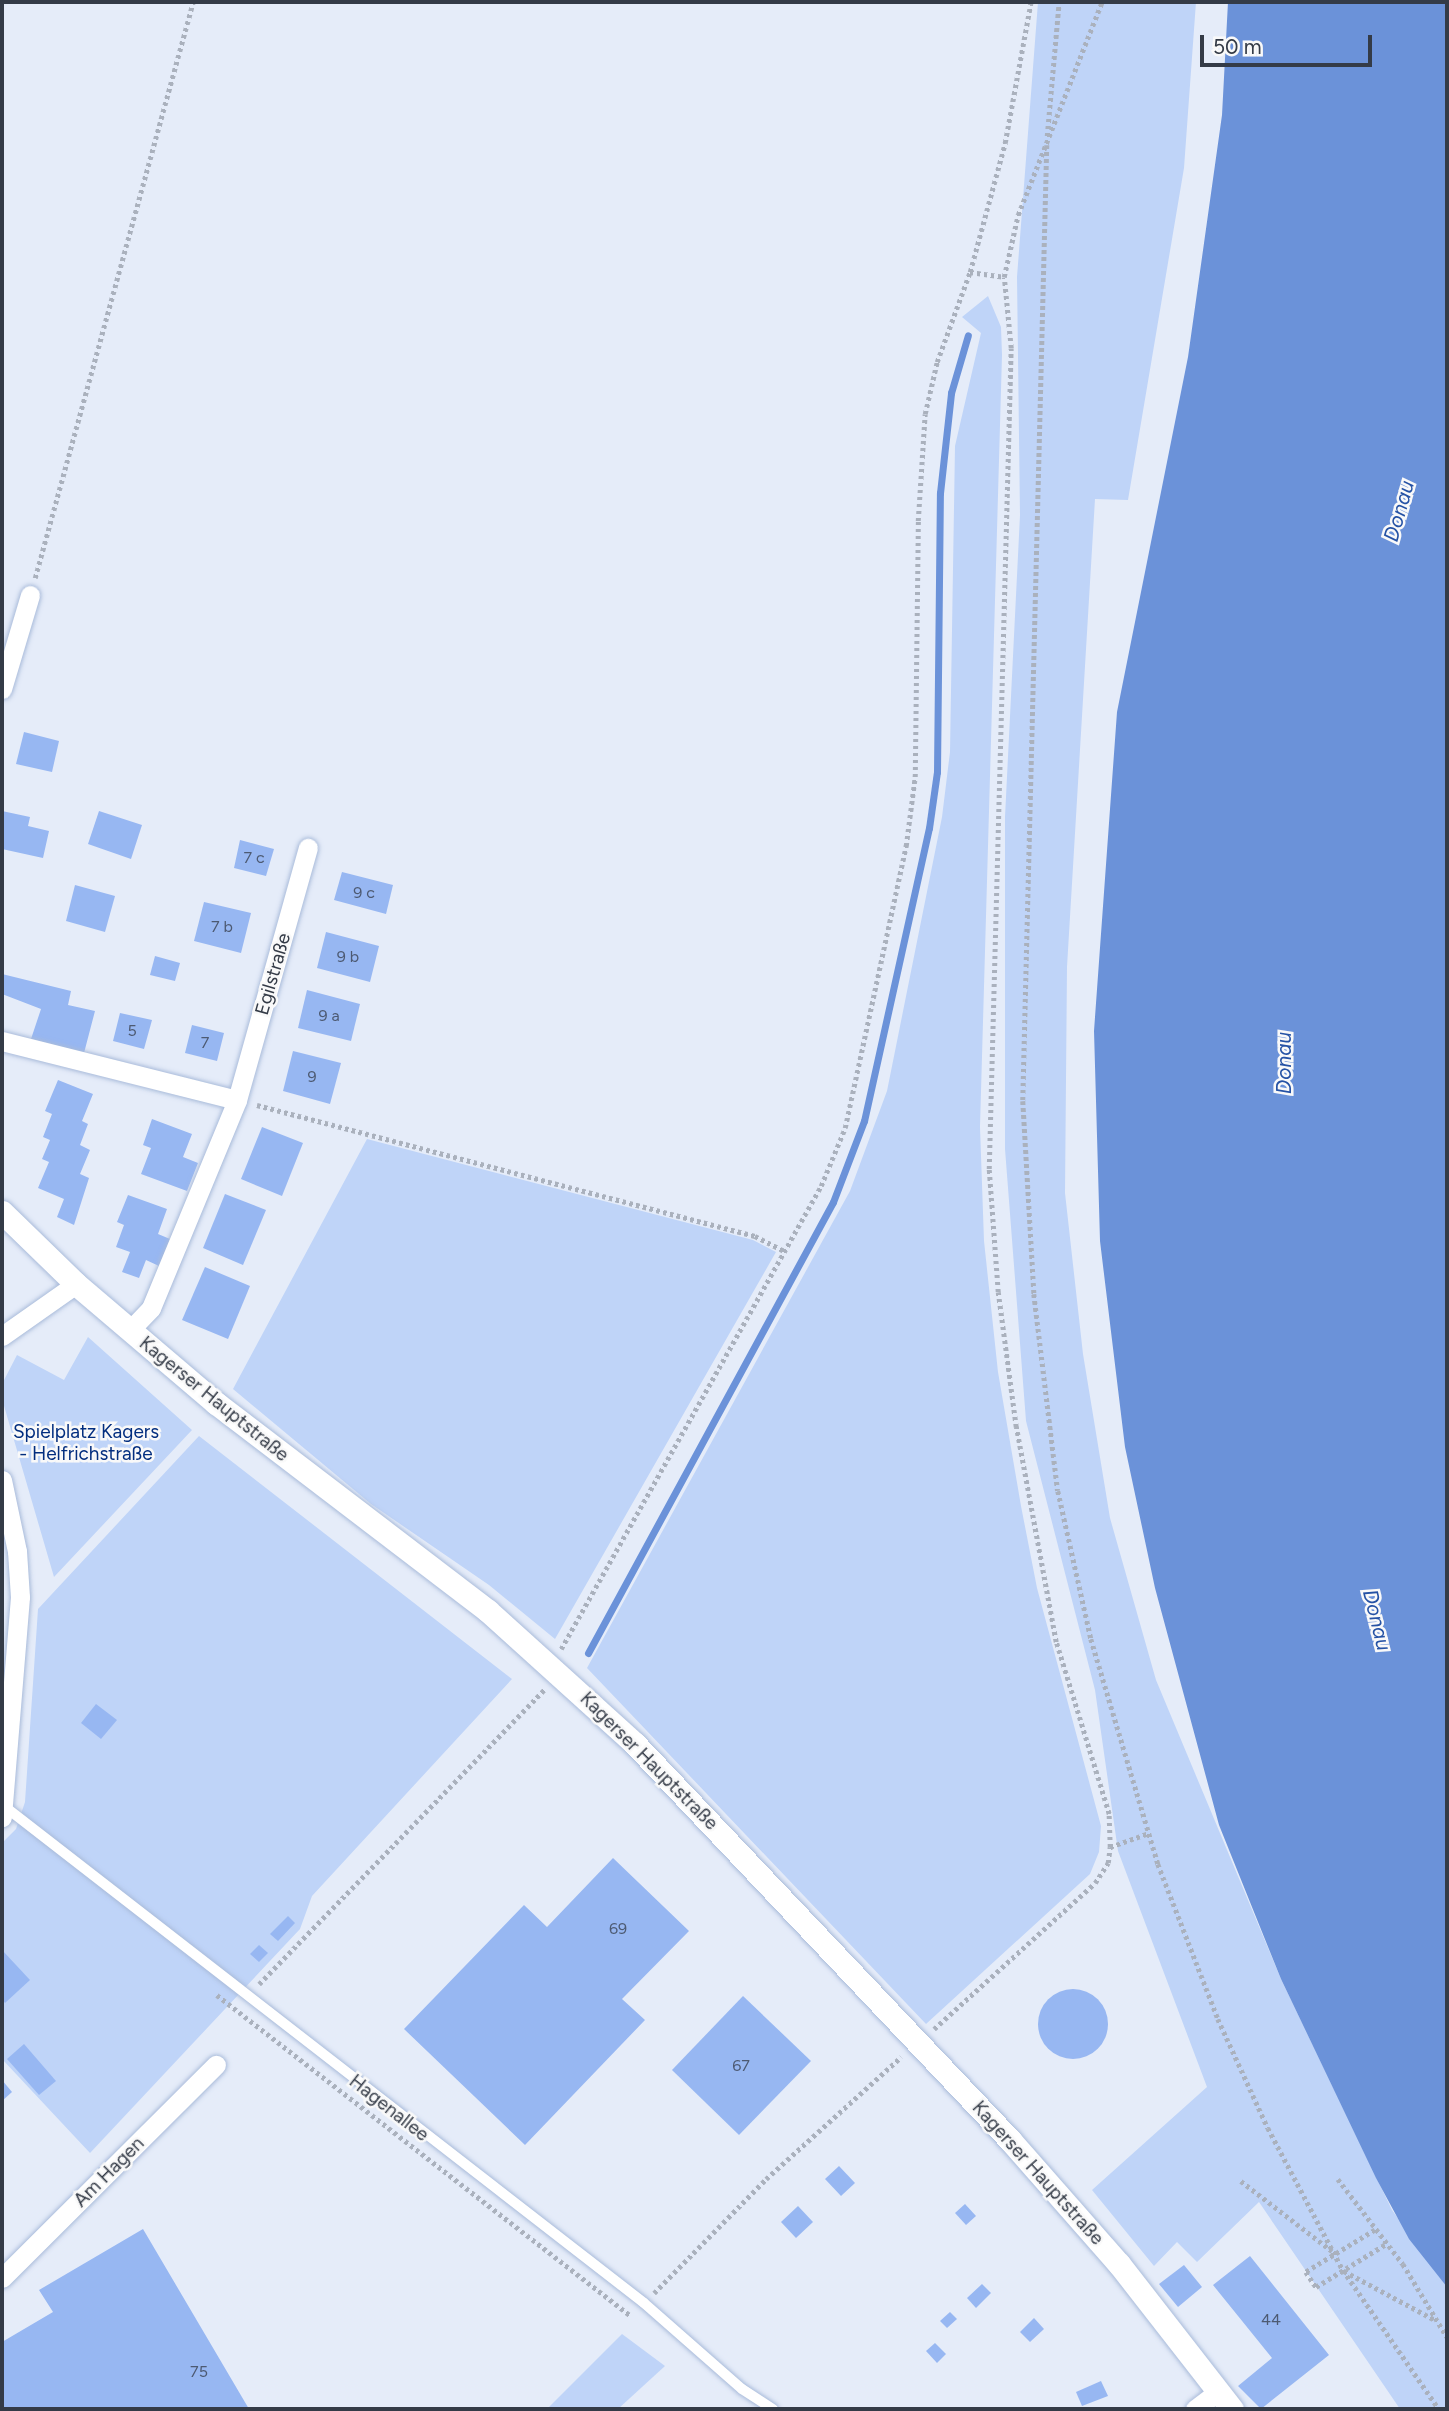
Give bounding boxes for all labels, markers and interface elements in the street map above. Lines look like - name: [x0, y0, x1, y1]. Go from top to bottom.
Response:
- scale bar: [1204, 21, 1376, 65]
- text: 50 m: [1213, 34, 1262, 59]
- water label: Donau: [1378, 478, 1420, 544]
- house number: 7 c: [243, 848, 265, 868]
- house number: 9 c: [353, 883, 375, 903]
- house number: 7 b: [211, 917, 233, 937]
- street label: Egilstraße: [250, 930, 296, 1018]
- house number: 9 b: [337, 947, 359, 967]
- house number: 9 a: [318, 1006, 340, 1026]
- house number: 5: [127, 1021, 137, 1041]
- water label: Donau: [1271, 1032, 1297, 1094]
- house number: 7: [201, 1033, 209, 1053]
- house number: 9: [307, 1067, 317, 1087]
- street label: Kagerser Hauptstraße: [135, 1332, 293, 1466]
- park label: Spielplatz Kagers - Helfrichstraße: [13, 1421, 159, 1465]
- water label: Donau: [1357, 1587, 1397, 1653]
- street label: Kagerser Hauptstraße: [575, 1687, 723, 1835]
- house number: 69: [609, 1919, 627, 1939]
- house number: 67: [732, 2056, 750, 2076]
- street label: Hagenallee: [345, 2070, 433, 2146]
- street label: Kagerser Hauptstraße: [967, 2096, 1109, 2250]
- street label: Am Hagen: [69, 2132, 149, 2212]
- house number: 44: [1261, 2310, 1281, 2330]
- house number: 75: [190, 2362, 208, 2382]

